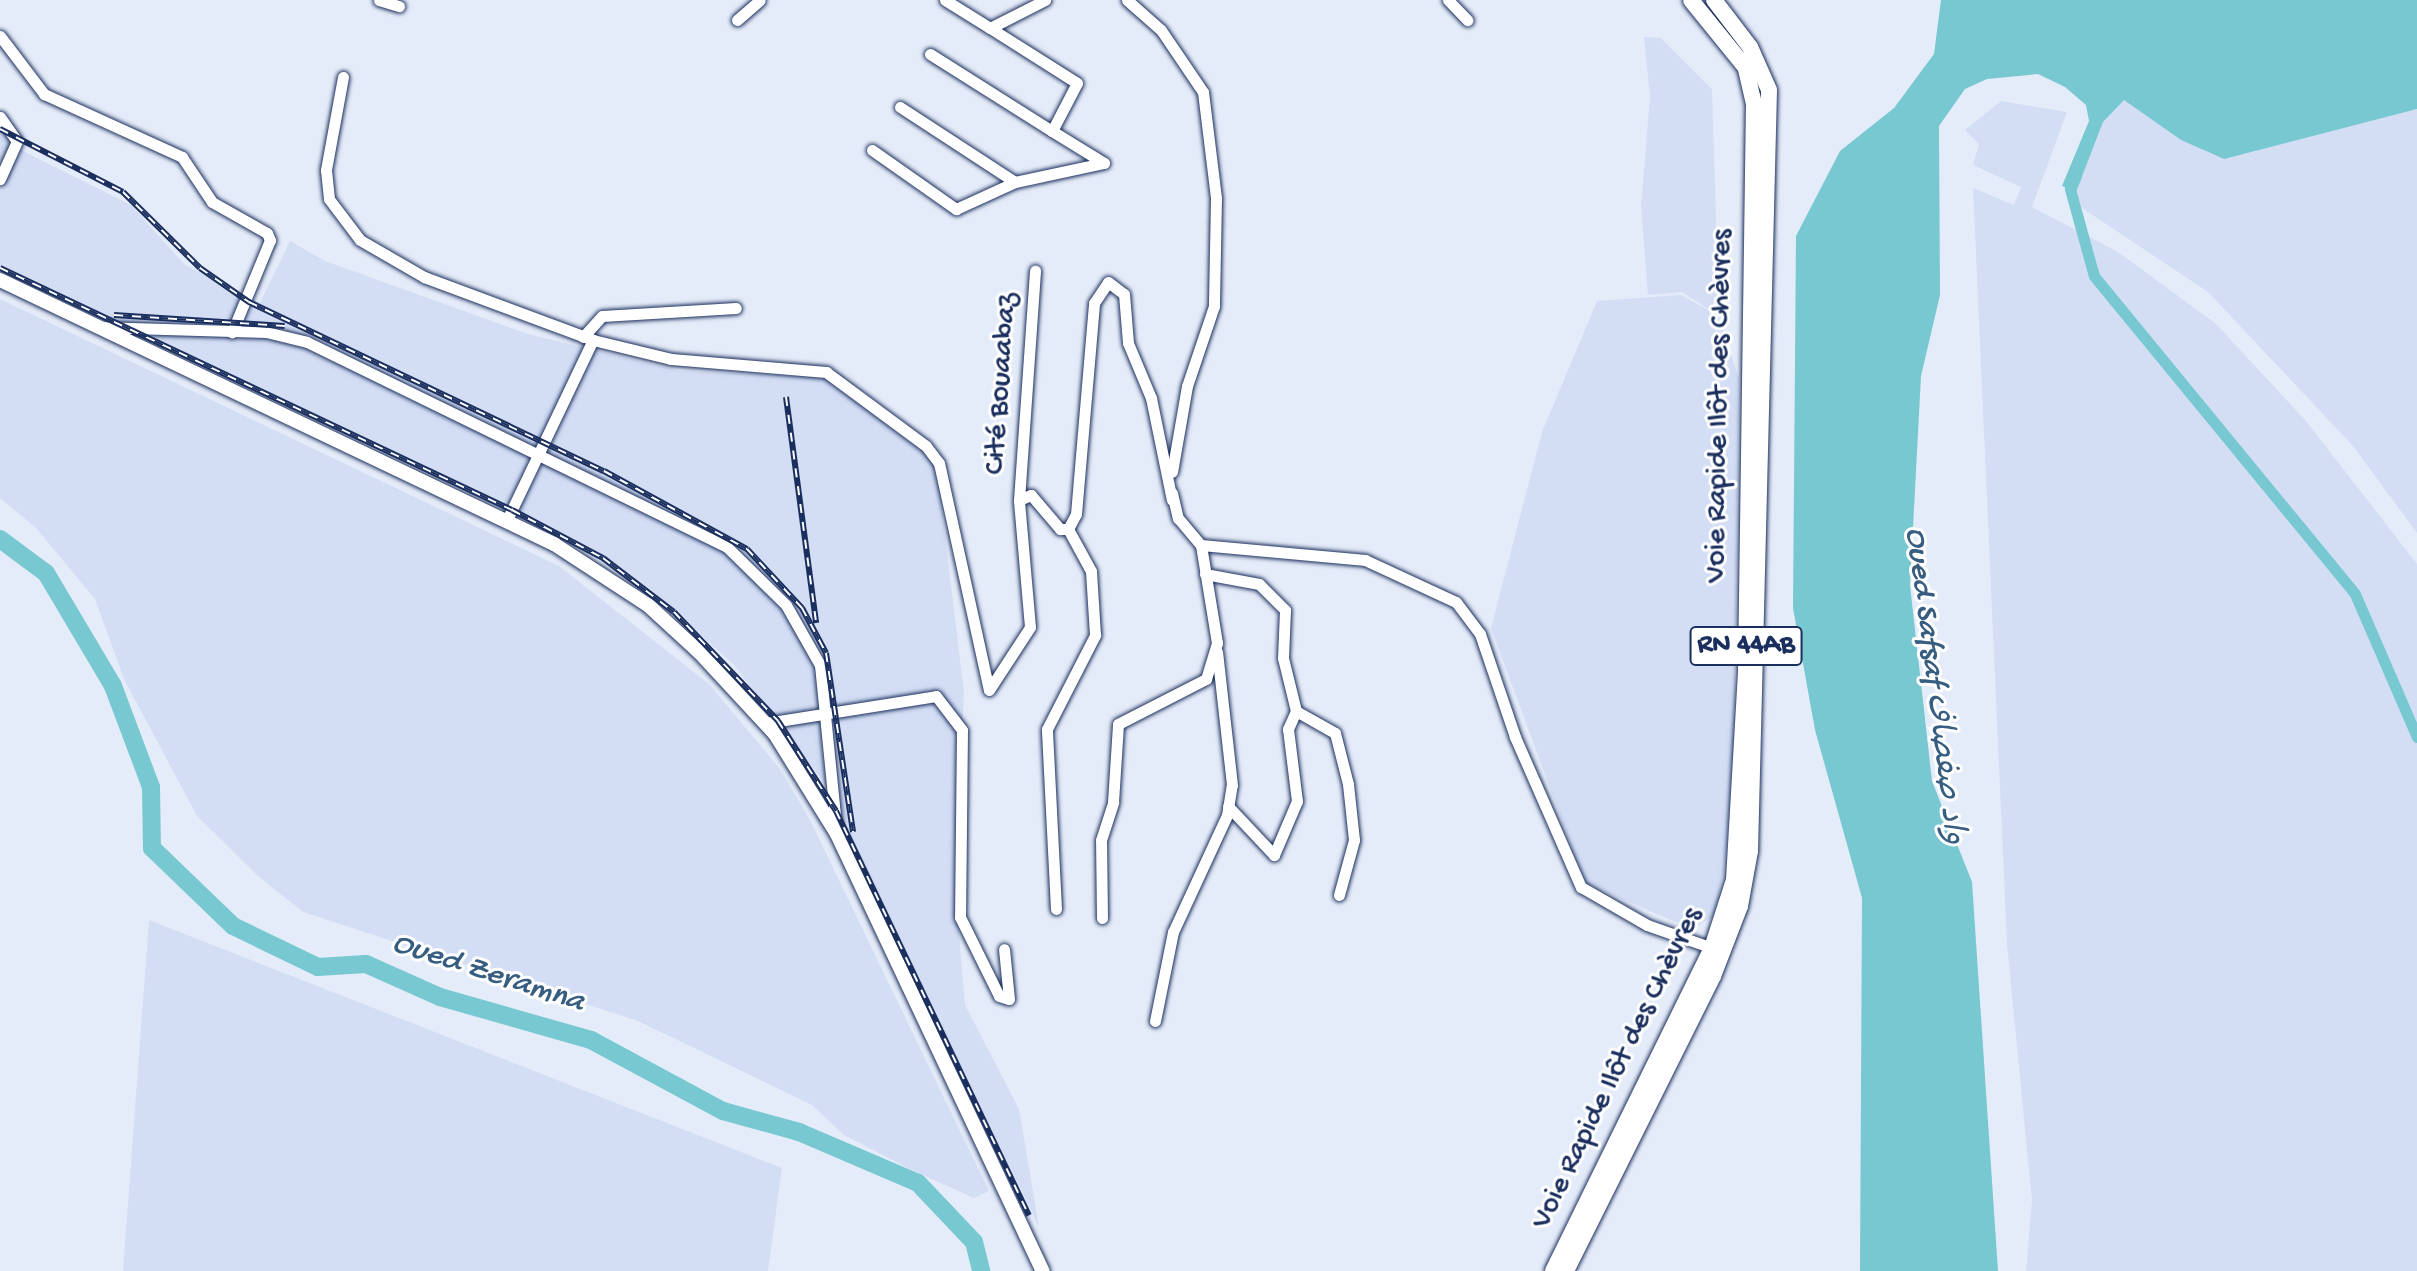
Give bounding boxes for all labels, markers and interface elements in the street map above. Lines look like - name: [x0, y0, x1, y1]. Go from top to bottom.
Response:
- street label: Voie Rapide Ilôt des Chèvres: [1700, 229, 1742, 583]
- street label: Cité Bouaabaz: [979, 292, 1027, 476]
- water label: Oued Safsaf واد صفصاف: [1895, 525, 1971, 847]
- road number: RN 44AB: [1688, 622, 1804, 670]
- street label: Voie Rapide Ilôt des Chèvres: [1525, 902, 1713, 1236]
- water label: Oued Zeramna: [387, 925, 589, 1023]

